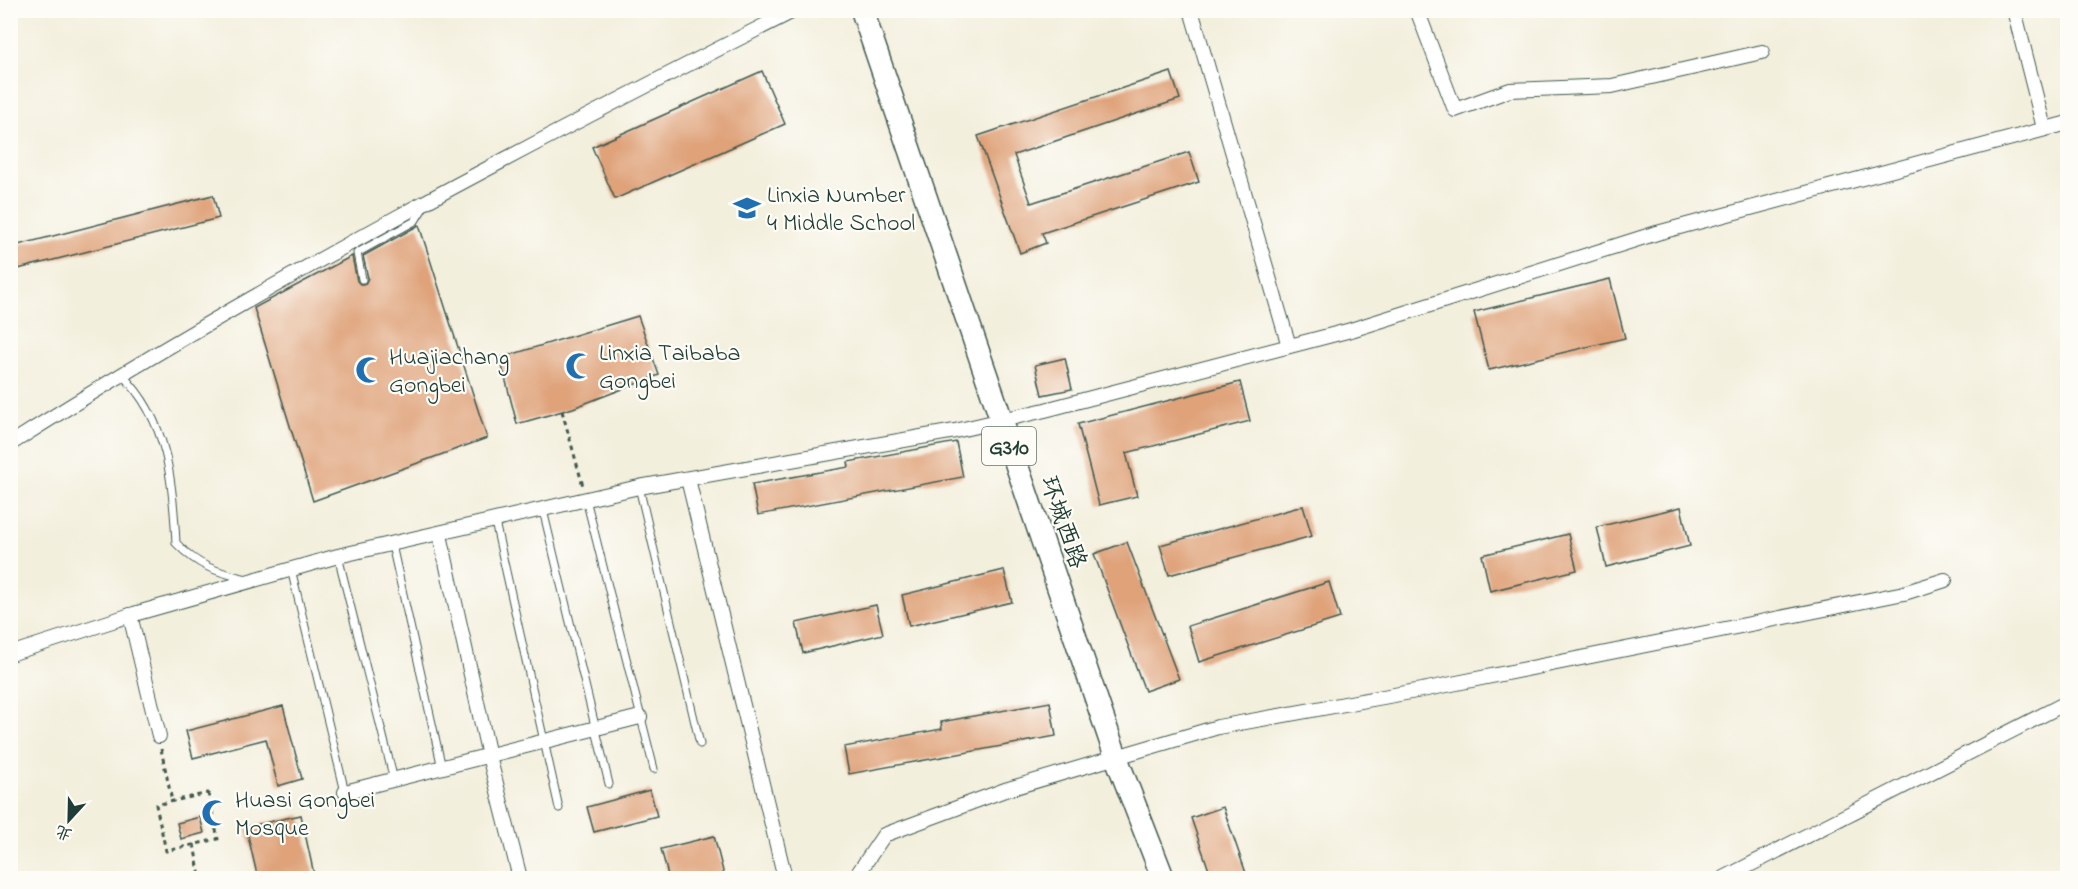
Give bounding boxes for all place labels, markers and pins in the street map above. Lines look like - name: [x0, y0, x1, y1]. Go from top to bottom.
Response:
- place label: Linxia Number 4 Middle School: [767, 179, 915, 242]
- school or university icon: Linxia Number 4 Middle School: [732, 193, 762, 223]
- place label: Linxia Taibaba Gongbei: [599, 337, 740, 400]
- place label: Huajiachang Gongbei: [389, 341, 509, 404]
- mosque icon: Linxia Taibaba Gongbei: [564, 351, 594, 381]
- mosque icon: Huajiachang Gongbei: [354, 355, 384, 385]
- place label: Huasi Gongbei Mosque: [235, 784, 375, 847]
- mosque icon: Huasi Gongbei Mosque: [200, 798, 230, 828]

